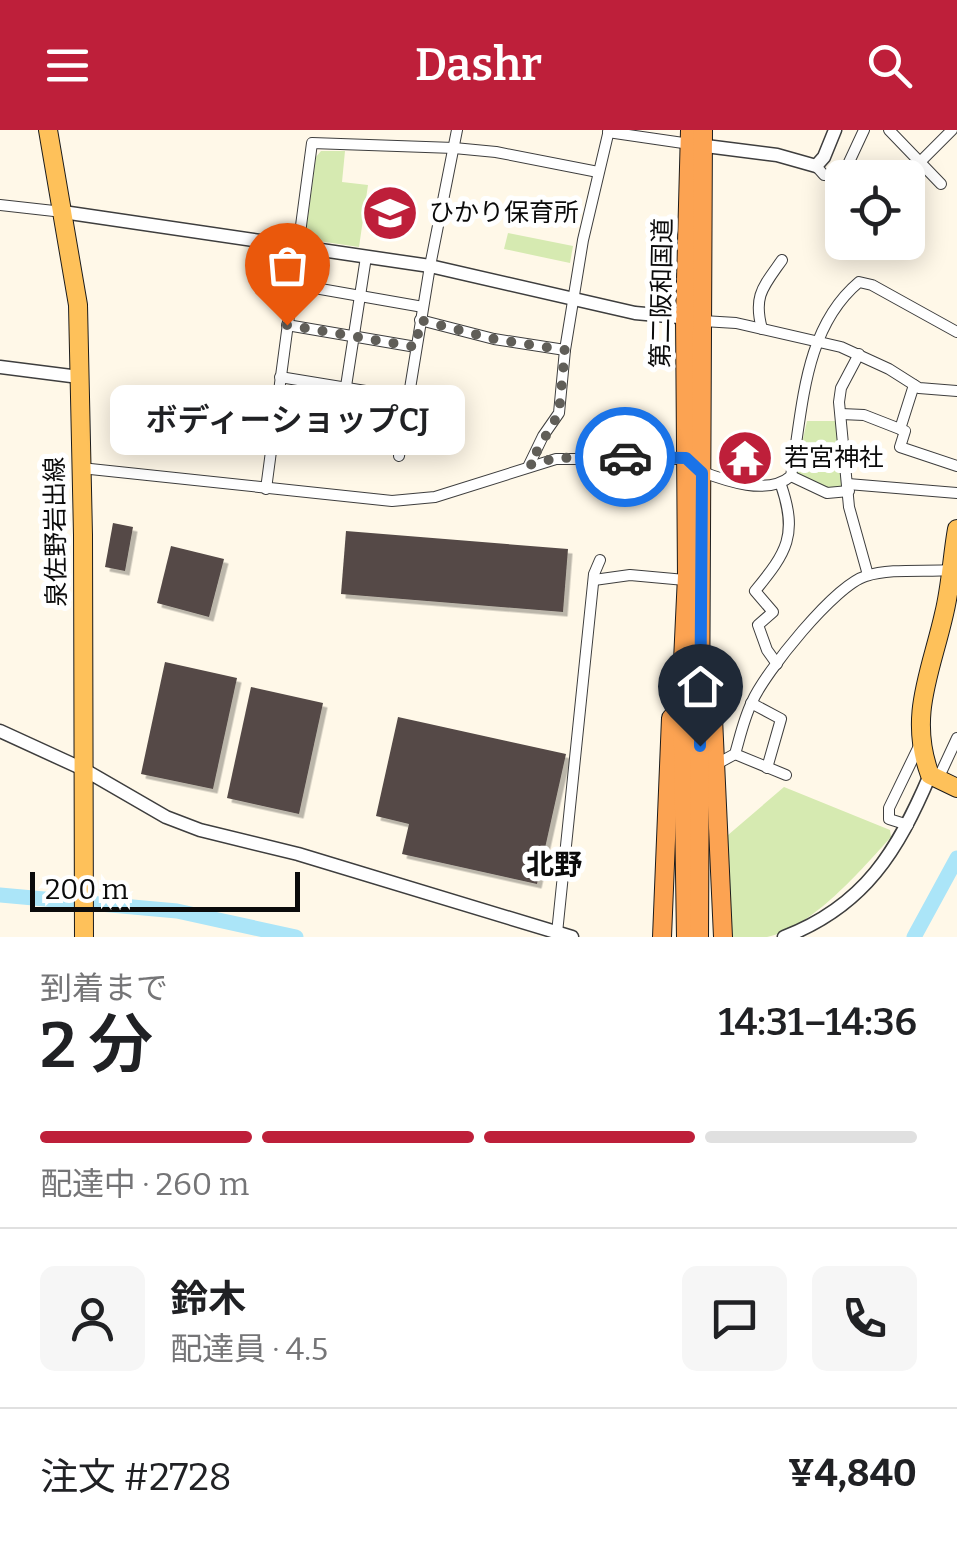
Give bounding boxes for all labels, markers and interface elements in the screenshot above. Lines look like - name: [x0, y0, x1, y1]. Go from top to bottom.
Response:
- icon: menu: [40, 38, 95, 93]
- text: Dashr: [415, 38, 542, 92]
- icon: search: [862, 38, 917, 93]
- map controls: [825, 160, 925, 260]
- button: locate: [825, 160, 925, 260]
- school or university icon: ひかり保育所: [360, 183, 420, 243]
- place label: ひかり保育所: [429, 198, 579, 228]
- street label: 第二阪和国道: [646, 218, 678, 368]
- pin: [245, 223, 330, 326]
- icon: bag: [260, 238, 315, 293]
- callout: ボディーショップCJ: [110, 385, 464, 455]
- text: ボディーショップCJ: [146, 401, 429, 439]
- courier: [575, 407, 675, 507]
- temple icon: 若宮神社: [715, 428, 775, 488]
- icon: car: [598, 430, 653, 485]
- place label: 若宮神社: [784, 443, 884, 473]
- street label: 泉佐野岩出線: [40, 457, 72, 607]
- pin: [658, 644, 743, 747]
- icon: home: [673, 659, 728, 714]
- district label: 北野: [526, 848, 582, 881]
- scale bar: [30, 867, 300, 911]
- text: 200 m: [45, 873, 128, 906]
- text: 到着まで: [40, 969, 168, 1007]
- text: 14:31–14:36: [718, 999, 917, 1045]
- text: 2 分: [40, 1006, 153, 1084]
- text: 配達中 · 260 m: [40, 1165, 249, 1203]
- button: person: [40, 1266, 145, 1371]
- button: chat: [682, 1266, 787, 1371]
- button: phone: [812, 1266, 917, 1371]
- text: 鈴木: [170, 1276, 246, 1322]
- text: 配達員 · 4.5: [170, 1330, 328, 1368]
- text: ¥4,840: [788, 1450, 917, 1496]
- text: 注文 #2728: [40, 1454, 232, 1500]

